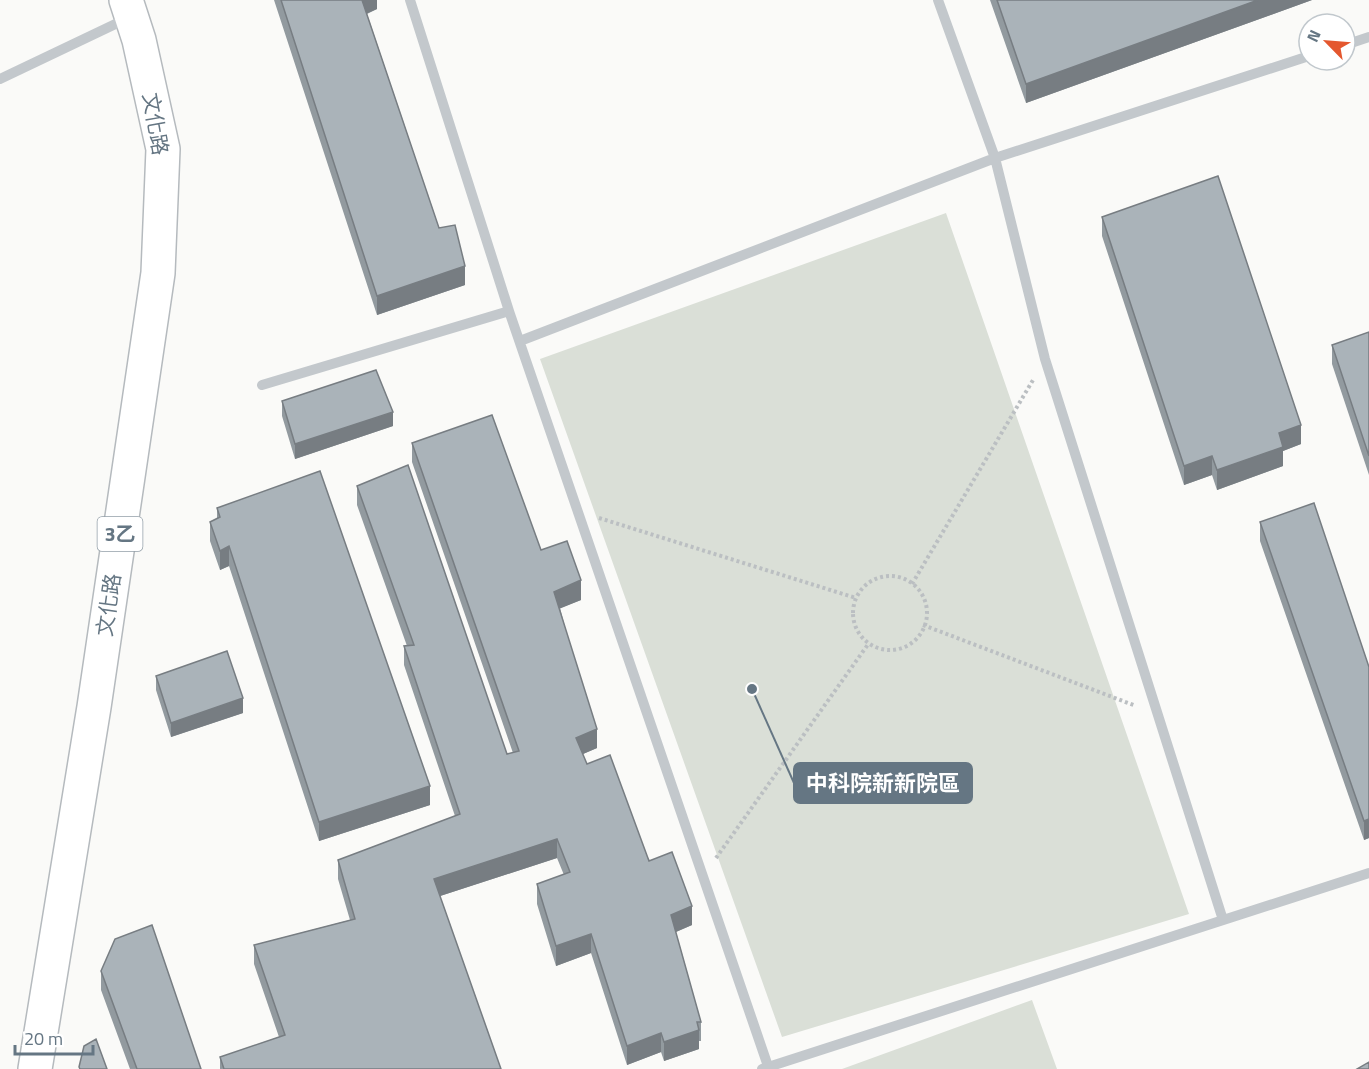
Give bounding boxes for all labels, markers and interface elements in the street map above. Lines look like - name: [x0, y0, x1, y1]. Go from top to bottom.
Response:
- north arrow: [1297, 12, 1357, 72]
- text: N: [1300, 26, 1327, 46]
- street label: 文化路: [135, 90, 177, 158]
- road number: 3乙: [98, 517, 142, 551]
- street label: 文化路: [88, 571, 128, 638]
- callout: 中科院新新院區: [794, 763, 972, 803]
- text: 中科院新新院區: [806, 766, 960, 800]
- scale bar: [15, 1018, 93, 1056]
- text: 20 m: [24, 1025, 63, 1052]

